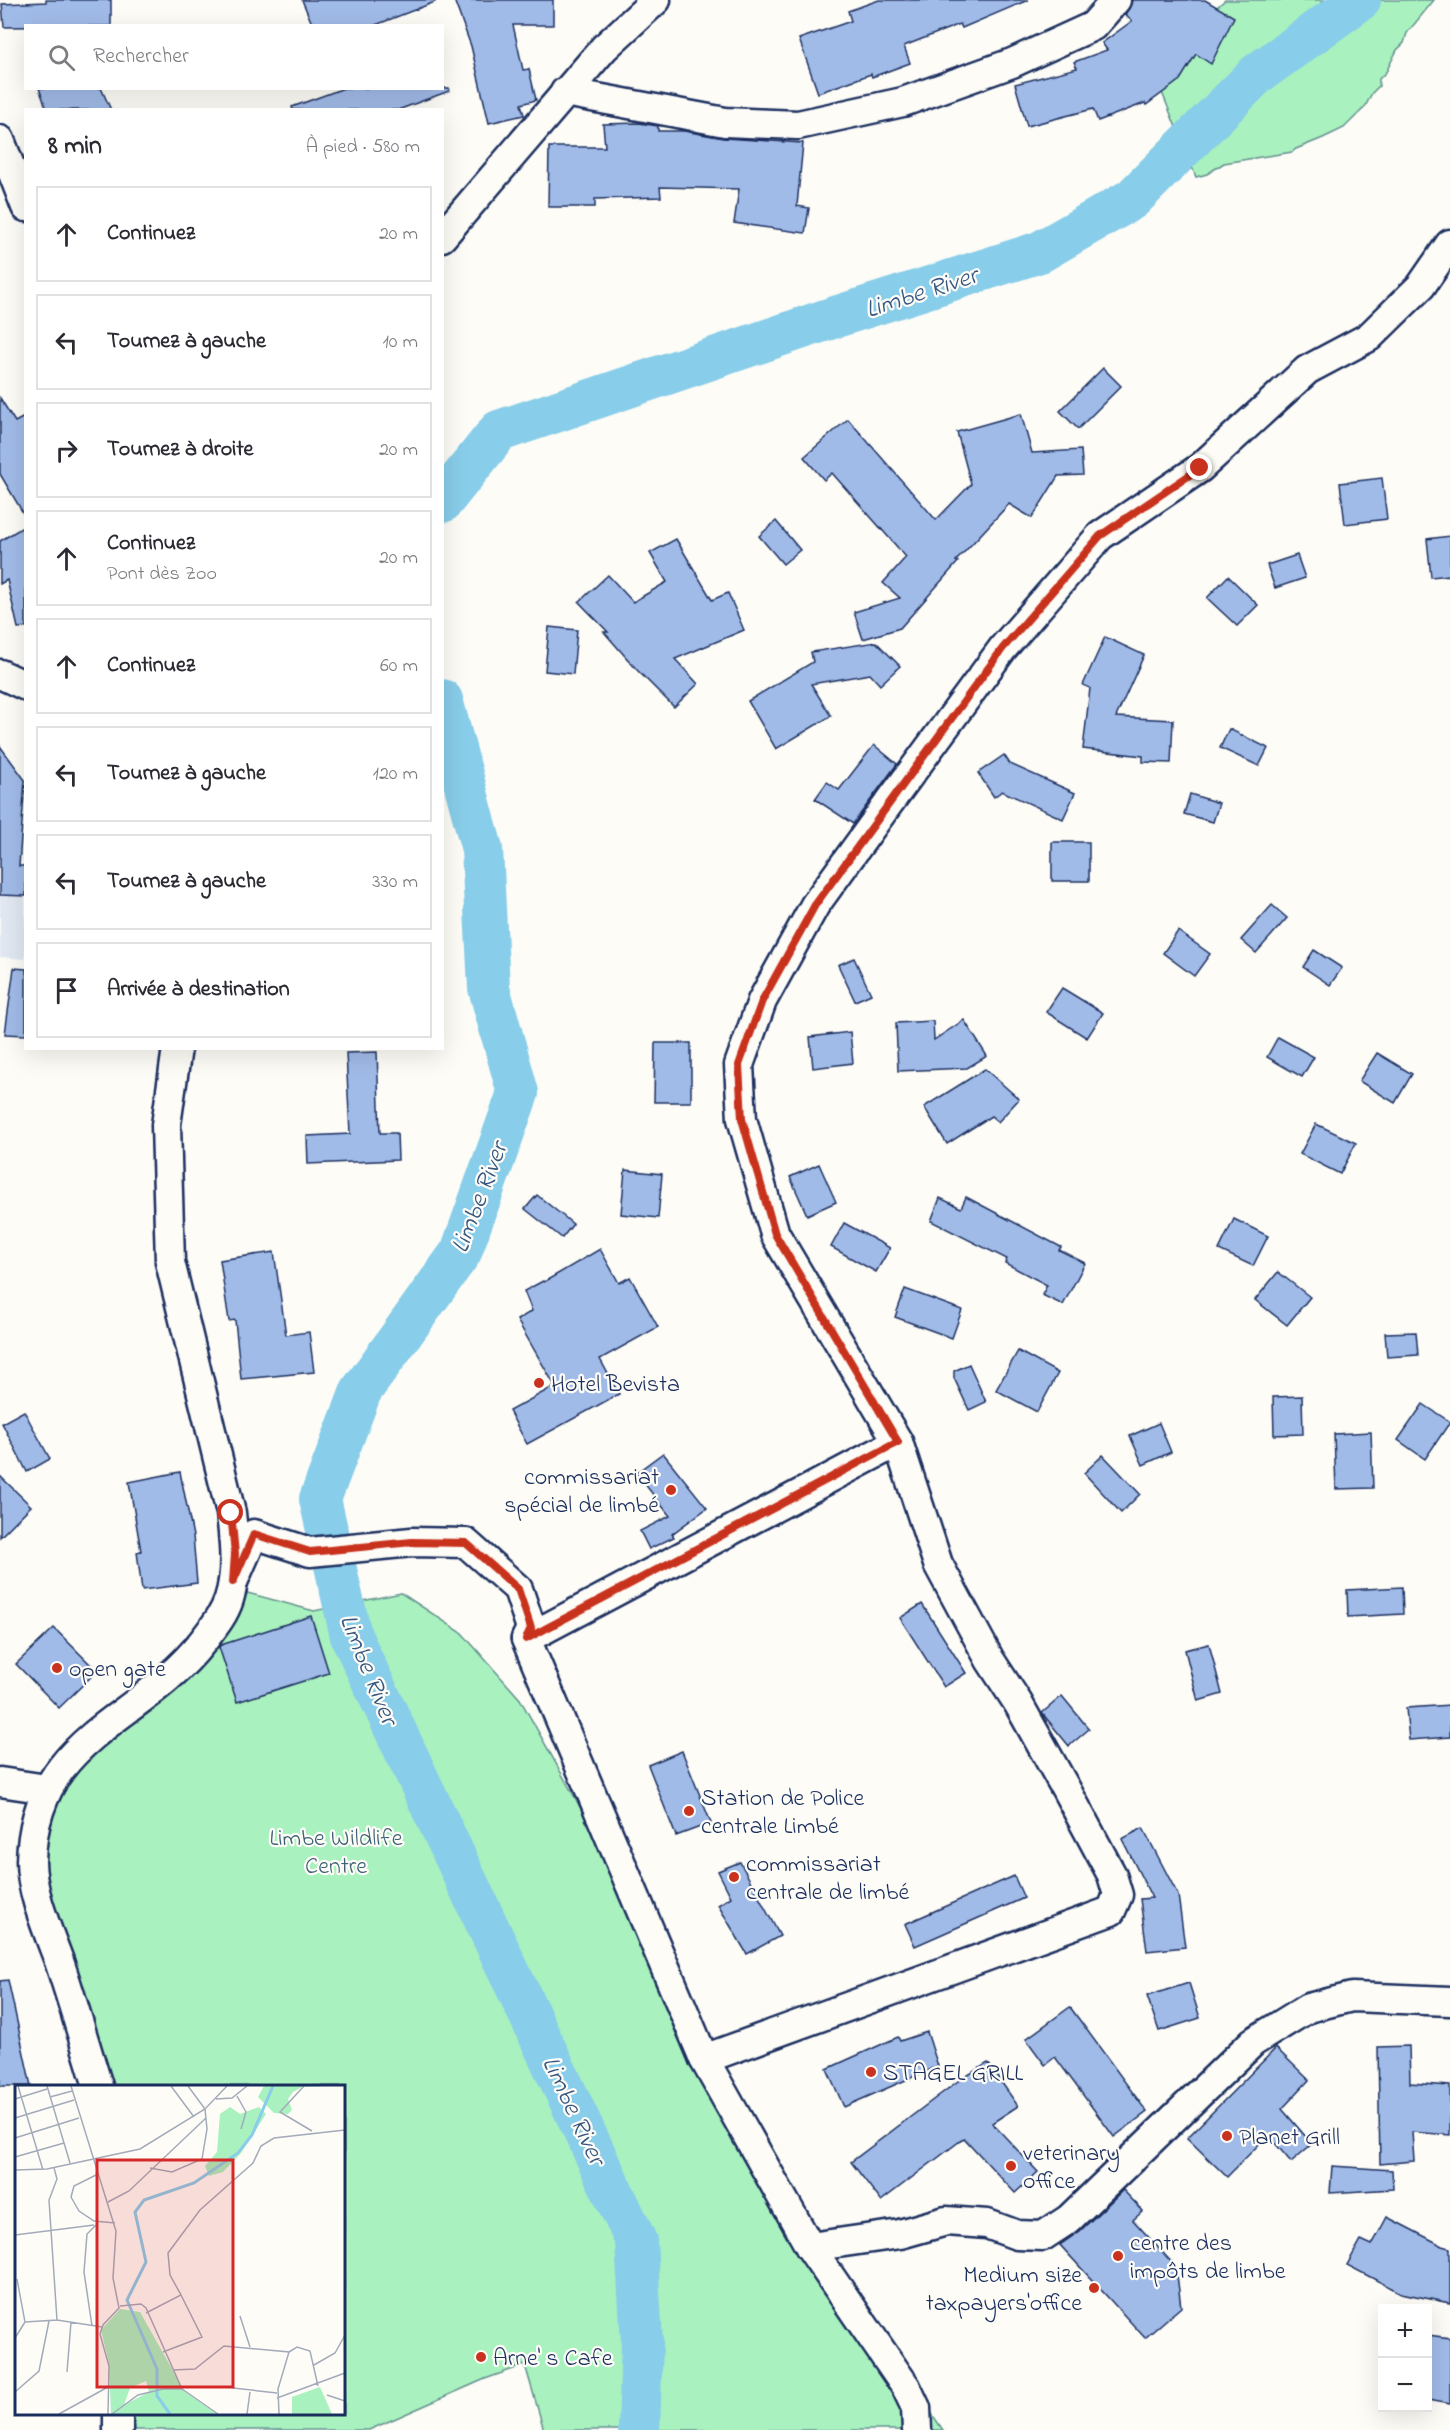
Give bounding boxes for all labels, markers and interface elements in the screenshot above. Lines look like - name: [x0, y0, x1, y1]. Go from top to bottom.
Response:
- search box: [24, 24, 444, 90]
- icon: search: [45, 41, 78, 74]
- text: Rechercher: [93, 41, 189, 73]
- text: 8 min: [48, 128, 102, 166]
- text: À pied · 580 m: [306, 133, 420, 162]
- icon: ahead: [50, 218, 83, 251]
- text: Continuez: [107, 218, 195, 250]
- text: 20 m: [379, 220, 418, 249]
- water label: Limbe River: [861, 257, 986, 330]
- icon: left: [50, 326, 83, 359]
- text: Tournez à gauche: [107, 326, 266, 358]
- text: 10 m: [382, 328, 418, 357]
- icon: right: [50, 434, 83, 467]
- text: Tournez à droite: [107, 434, 253, 466]
- text: 20 m: [379, 436, 418, 465]
- route end: [1186, 454, 1212, 480]
- text: Continuez: [107, 528, 195, 560]
- icon: ahead: [50, 542, 83, 575]
- text: 20 m: [379, 544, 418, 573]
- text: Pont dès Zoo: [107, 560, 217, 589]
- icon: ahead: [50, 650, 83, 683]
- text: Continuez: [107, 650, 195, 682]
- text: 60 m: [380, 652, 418, 681]
- icon: left: [50, 758, 83, 791]
- text: Tournez à gauche: [107, 758, 266, 790]
- text: 120 m: [373, 760, 418, 789]
- icon: left: [50, 866, 83, 899]
- text: Tournez à gauche: [107, 866, 266, 898]
- text: 330 m: [372, 868, 418, 897]
- icon: arrive: [50, 974, 83, 1007]
- text: Arrivée à destination: [107, 974, 290, 1006]
- water label: Limbe River: [442, 1134, 520, 1259]
- place label: Hotel Bevista: [551, 1368, 680, 1403]
- marker: Hotel Bevista: [532, 1376, 546, 1390]
- place label: commissariat spécial de limbé: [504, 1461, 659, 1524]
- marker: commissariat spécial de limbé: [664, 1483, 678, 1497]
- route start: [217, 1499, 243, 1525]
- water label: Limbe River: [328, 1609, 408, 1734]
- place label: open gate: [69, 1653, 166, 1688]
- marker: open gate: [50, 1661, 64, 1675]
- place label: Station de Police centrale Limbé: [701, 1782, 865, 1845]
- marker: Station de Police centrale Limbé: [682, 1804, 696, 1818]
- park label: Limbe Wildlife Centre: [269, 1822, 403, 1885]
- place label: commissariat centrale de limbé: [746, 1848, 909, 1911]
- marker: commissariat centrale de limbé: [727, 1870, 741, 1884]
- water label: Limbe River: [531, 2051, 615, 2174]
- place label: STAGEL GRILL: [883, 2057, 1023, 2092]
- marker: STAGEL GRILL: [864, 2065, 878, 2079]
- inset map: [15, 2085, 345, 2415]
- place label: Planet Grill: [1239, 2121, 1340, 2156]
- marker: Planet Grill: [1220, 2129, 1234, 2143]
- place label: veterinary office: [1023, 2137, 1120, 2200]
- marker: veterinary office: [1004, 2159, 1018, 2173]
- place label: centre des impôts de limbe: [1130, 2227, 1286, 2290]
- marker: centre des impôts de limbe: [1111, 2249, 1125, 2263]
- place label: Medium size taxpayers'office: [926, 2259, 1082, 2323]
- marker: Medium size taxpayers'office: [1087, 2281, 1101, 2295]
- map controls: [1378, 2304, 1432, 2412]
- button: +: [1378, 2304, 1432, 2358]
- place label: Arne' s Cafe: [493, 2342, 613, 2377]
- marker: Arne' s Cafe: [474, 2350, 488, 2364]
- button: −: [1378, 2358, 1432, 2412]

